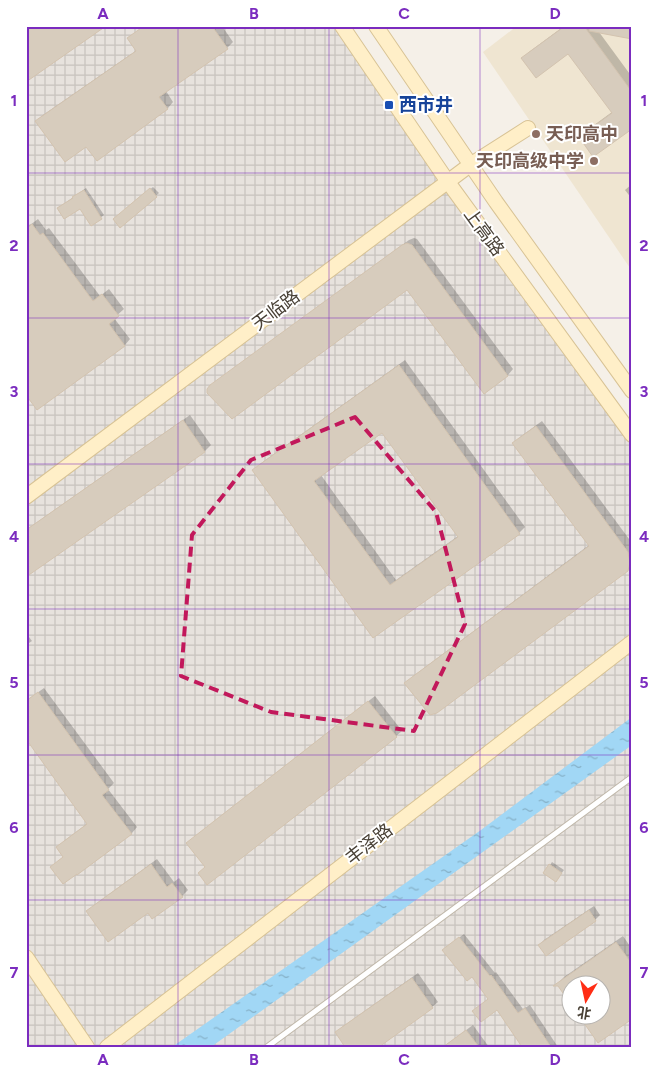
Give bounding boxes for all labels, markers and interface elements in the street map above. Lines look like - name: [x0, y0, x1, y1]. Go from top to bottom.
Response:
- text: A: [97, 4, 109, 23]
- text: B: [249, 4, 259, 23]
- text: C: [398, 4, 410, 23]
- text: D: [549, 4, 561, 23]
- text: 1: [11, 91, 17, 110]
- text: 1: [641, 91, 647, 110]
- place label: 西市井: [399, 94, 453, 116]
- marker: 西市井: [383, 99, 395, 111]
- place label: 天印高中: [546, 123, 618, 145]
- marker: 天印高中: [530, 128, 542, 140]
- place label: 天印高级中学: [476, 150, 584, 172]
- marker: 天印高级中学: [588, 155, 600, 167]
- street label: 上高路: [459, 204, 509, 260]
- text: 2: [9, 236, 19, 255]
- text: 2: [639, 236, 649, 255]
- street label: 天临路: [248, 285, 304, 335]
- text: 3: [10, 382, 19, 401]
- text: 3: [640, 382, 649, 401]
- text: 4: [9, 527, 19, 546]
- text: 4: [639, 527, 649, 546]
- text: 5: [9, 673, 19, 692]
- text: 5: [639, 673, 649, 692]
- text: 6: [9, 818, 19, 837]
- text: 6: [639, 818, 649, 837]
- street label: 丰泽路: [341, 819, 397, 869]
- text: 7: [10, 963, 19, 982]
- text: 7: [640, 963, 649, 982]
- north arrow: [560, 976, 610, 1026]
- text: 北: [576, 1003, 592, 1022]
- text: A: [97, 1050, 109, 1069]
- text: B: [249, 1050, 259, 1069]
- text: C: [398, 1050, 410, 1069]
- text: D: [549, 1050, 561, 1069]

